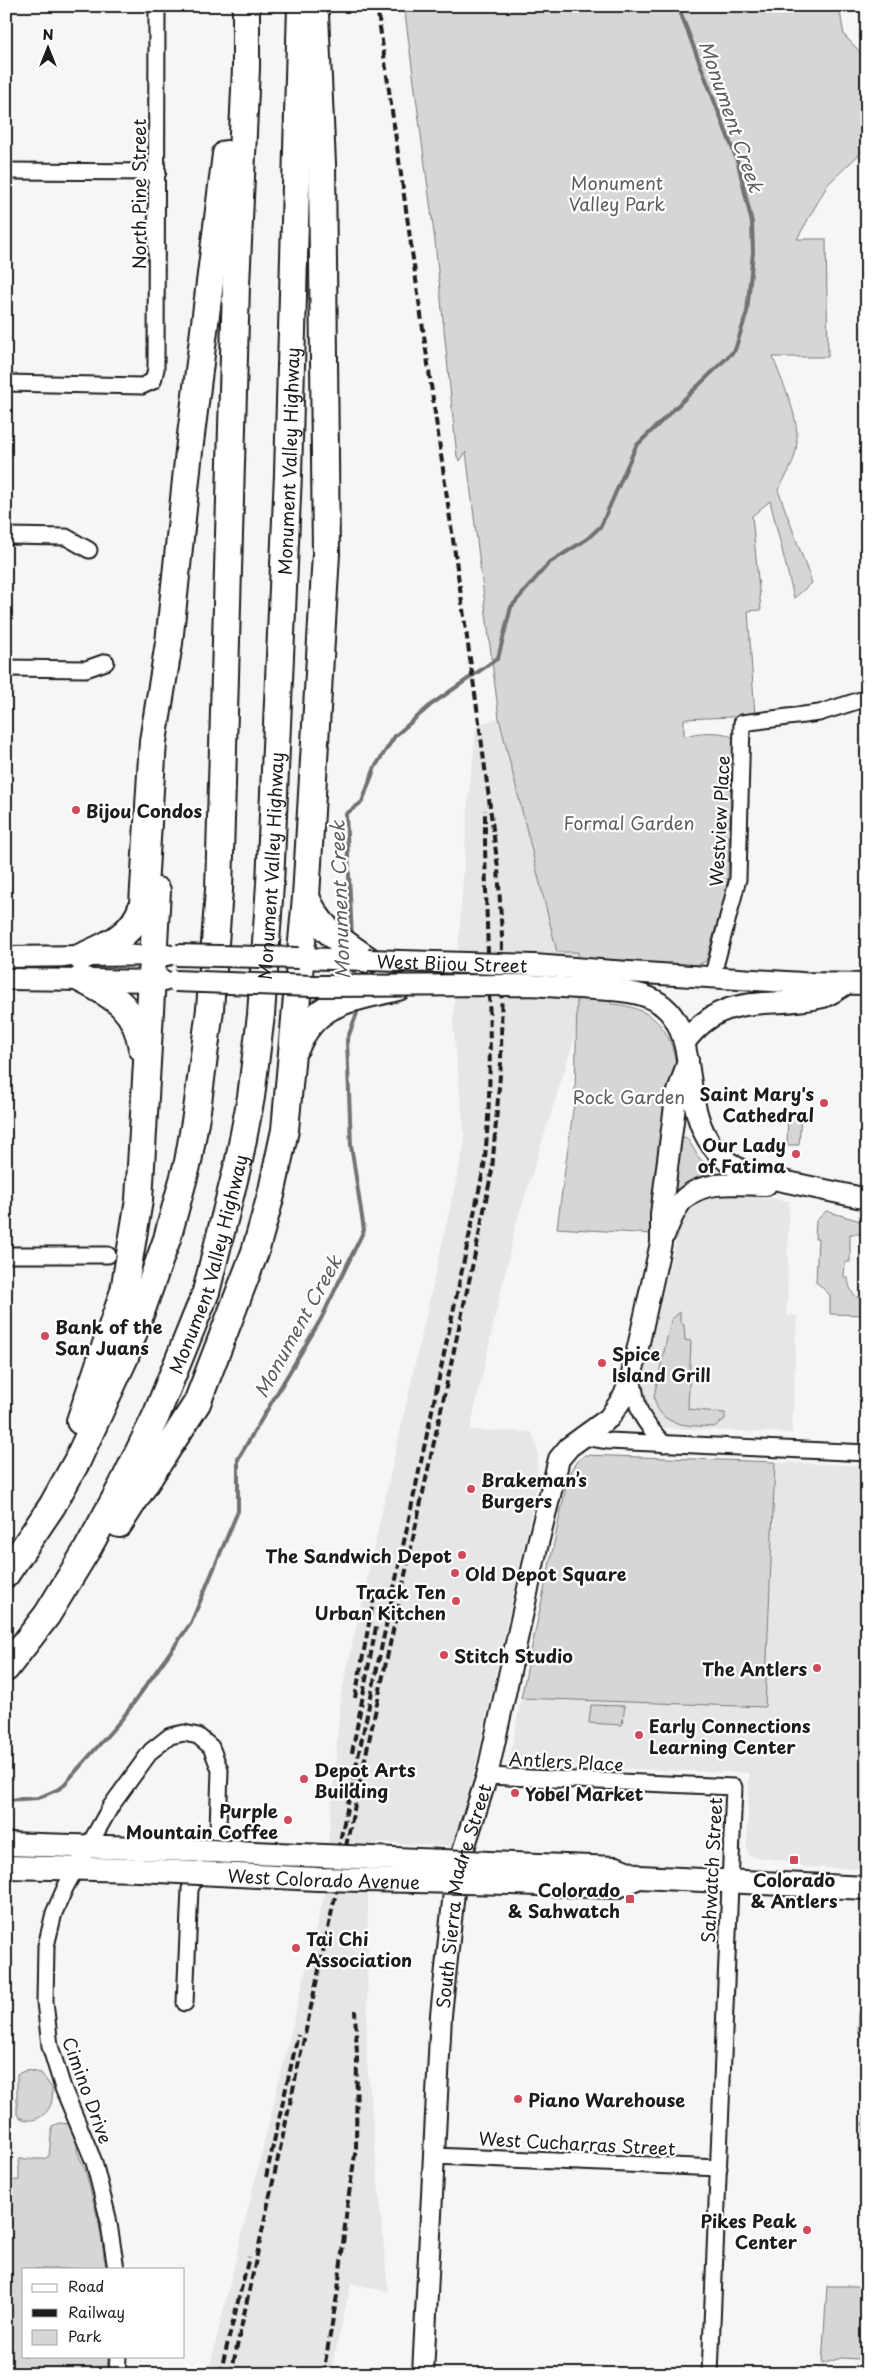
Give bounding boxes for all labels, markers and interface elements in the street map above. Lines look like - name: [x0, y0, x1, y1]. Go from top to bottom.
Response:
- north arrow: [22, 22, 72, 72]
- text: N: [42, 24, 54, 45]
- water label: Monument Creek: [693, 36, 772, 197]
- street label: North Pine Street: [125, 119, 152, 269]
- park label: Monument Valley Park: [569, 169, 665, 217]
- street label: Monument Valley Highway: [270, 347, 305, 576]
- street label: Monument Valley Highway: [250, 751, 289, 981]
- street label: Westview Place: [702, 755, 736, 887]
- place label: Bijou Condos: [86, 797, 202, 824]
- marker: Bijou Condos: [70, 804, 82, 816]
- park label: Formal Garden: [563, 809, 695, 836]
- water label: Monument Creek: [322, 819, 356, 980]
- street label: West Bijou Street: [376, 947, 528, 978]
- place label: Saint Mary's Cathedral: [699, 1080, 814, 1128]
- park label: Rock Garden: [573, 1083, 685, 1110]
- marker: Saint Mary's Cathedral: [818, 1097, 830, 1109]
- place label: Our Lady of Fatima: [698, 1131, 786, 1179]
- marker: Our Lady of Fatima: [790, 1148, 802, 1160]
- street label: Monument Valley Highway: [161, 1152, 253, 1378]
- water label: Monument Creek: [246, 1249, 348, 1402]
- place label: Bank of the San Juans: [55, 1313, 163, 1361]
- marker: Bank of the San Juans: [39, 1330, 51, 1342]
- place label: Spice Island Grill: [612, 1340, 710, 1388]
- marker: Spice Island Grill: [596, 1357, 608, 1369]
- place label: Brakeman’s Burgers: [481, 1466, 587, 1514]
- marker: Brakeman’s Burgers: [465, 1483, 477, 1495]
- place label: The Sandwich Depot: [265, 1542, 452, 1569]
- marker: The Sandwich Depot: [456, 1549, 468, 1561]
- place label: Old Depot Square: [465, 1560, 627, 1587]
- marker: Old Depot Square: [449, 1567, 461, 1579]
- place label: Track Ten Urban Kitchen: [315, 1578, 446, 1626]
- marker: Track Ten Urban Kitchen: [450, 1595, 462, 1607]
- place label: Stitch Studio: [454, 1642, 573, 1669]
- marker: Stitch Studio: [438, 1649, 450, 1661]
- place label: The Antlers: [702, 1655, 807, 1682]
- marker: The Antlers: [811, 1662, 823, 1674]
- place label: Early Connections Learning Center: [649, 1712, 811, 1760]
- marker: Early Connections Learning Center: [633, 1729, 645, 1741]
- street label: Antlers Place: [508, 1745, 624, 1777]
- place label: Depot Arts Building: [314, 1756, 416, 1804]
- marker: Depot Arts Building: [298, 1773, 310, 1785]
- street label: South Sierra Madre Street: [428, 1780, 497, 2010]
- place label: Yobel Market: [525, 1780, 644, 1807]
- marker: Yobel Market: [509, 1787, 521, 1799]
- street label: Sahwatch Street: [694, 1796, 728, 1944]
- place label: Purple Mountain Coffee: [126, 1797, 278, 1845]
- marker: Purple Mountain Coffee: [282, 1814, 294, 1826]
- marker: Colorado & Antlers: [788, 1854, 800, 1866]
- street label: West Colorado Avenue: [227, 1861, 420, 1895]
- place label: Colorado & Antlers: [751, 1866, 838, 1914]
- place label: Colorado & Sahwatch: [508, 1876, 620, 1924]
- marker: Colorado & Sahwatch: [624, 1893, 636, 1905]
- place label: Tai Chi Association: [306, 1925, 412, 1973]
- marker: Tai Chi Association: [290, 1942, 302, 1954]
- street label: Cimino Drive: [56, 2033, 120, 2147]
- place label: Piano Warehouse: [528, 2086, 685, 2113]
- marker: Piano Warehouse: [512, 2093, 524, 2105]
- street label: West Cucharras Street: [478, 2124, 676, 2162]
- place label: Pikes Peak Center: [701, 2207, 798, 2255]
- marker: Pikes Peak Center: [801, 2224, 813, 2236]
- legend: [22, 2268, 185, 2358]
- text: Road: [68, 2274, 104, 2297]
- text: Railway: [68, 2300, 125, 2323]
- text: Park: [68, 2324, 102, 2347]

